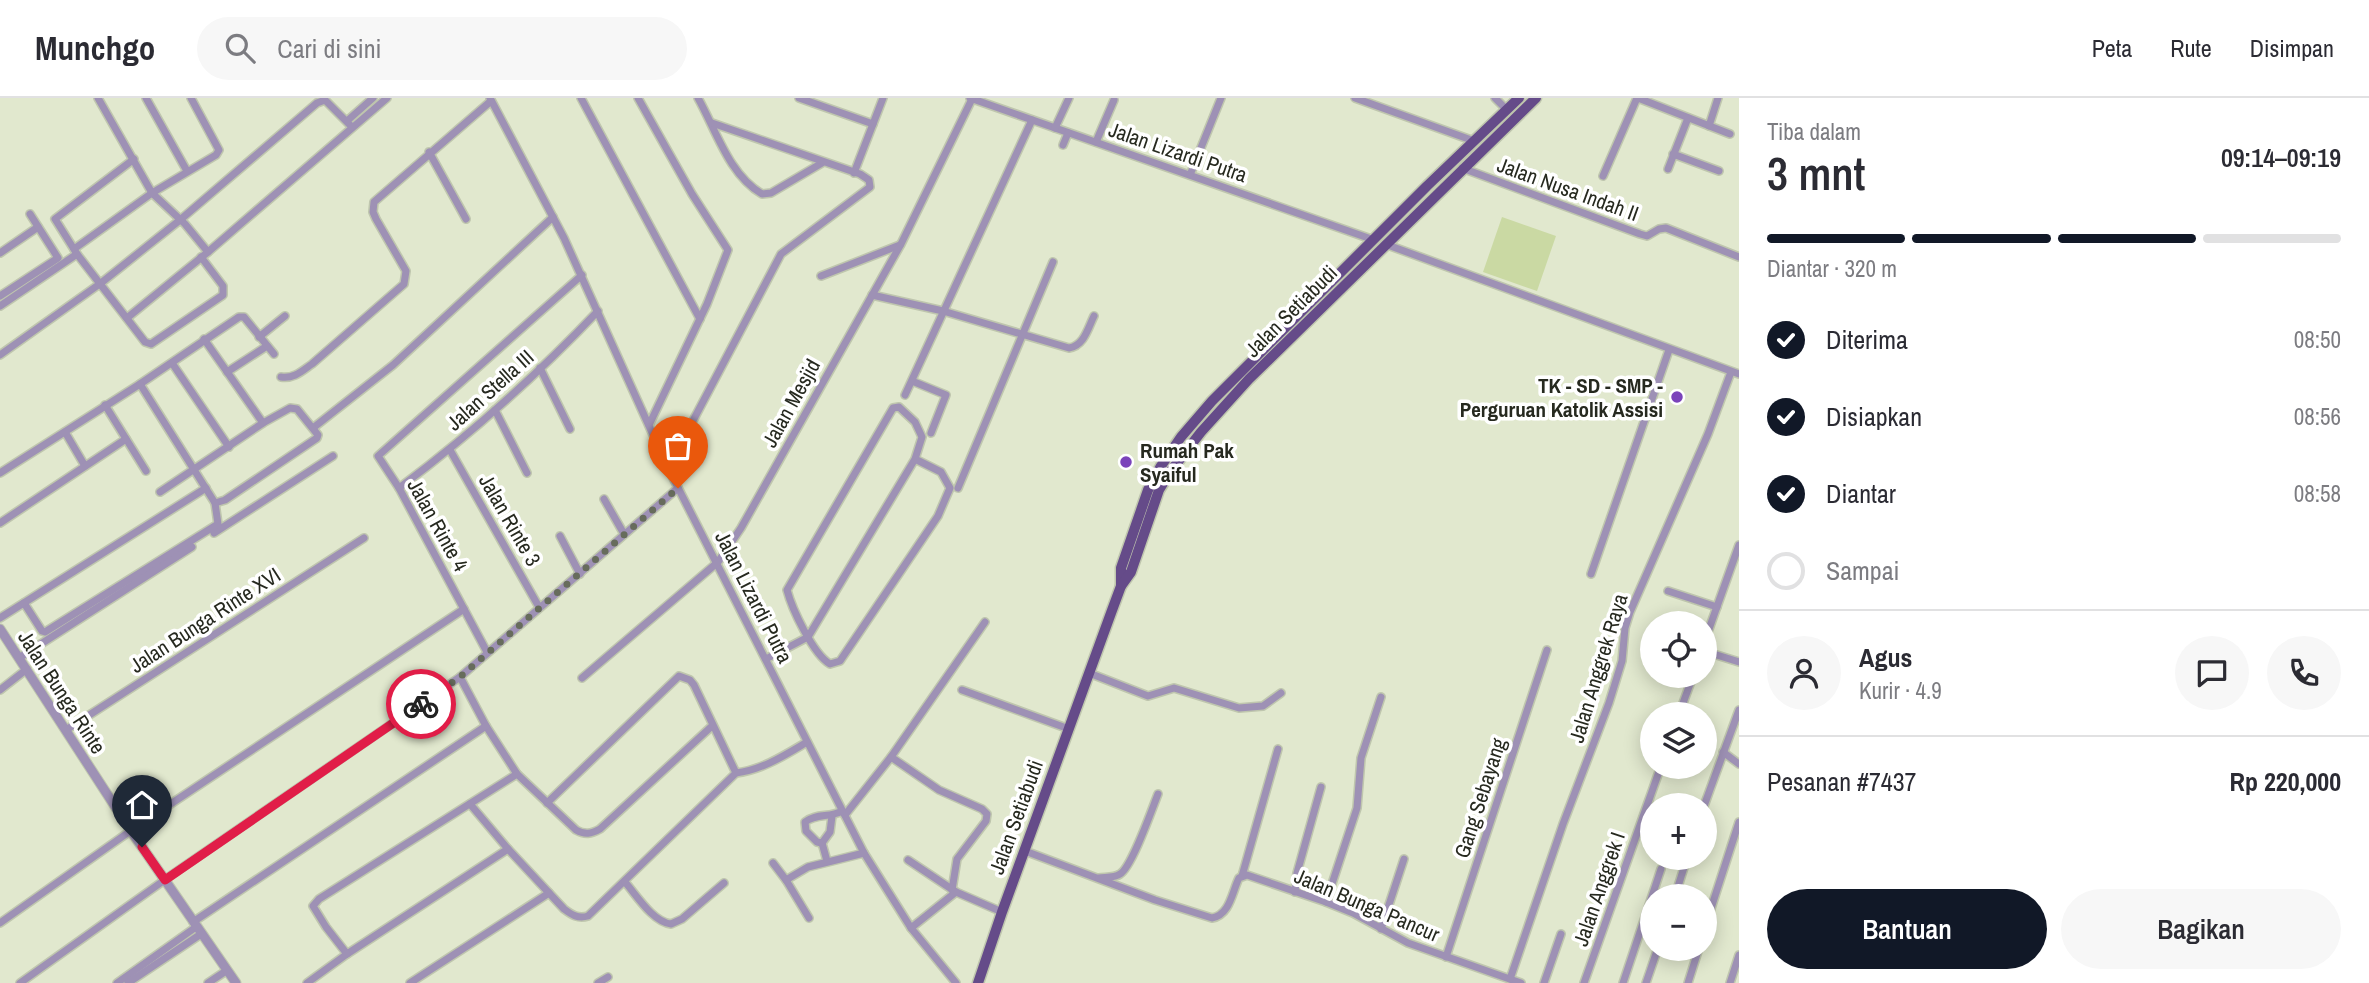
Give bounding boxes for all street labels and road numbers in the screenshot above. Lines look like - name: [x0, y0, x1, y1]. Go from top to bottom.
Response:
- street label: Jalan Lizardi Putra: [1105, 115, 1251, 189]
- street label: Jalan Nusa Indah II: [1493, 150, 1643, 228]
- street label: Jalan Setiabudi: [1238, 258, 1344, 364]
- street label: Jalan Stella III: [440, 343, 540, 437]
- street label: Jalan Mesjid: [755, 354, 827, 452]
- street label: Jalan Rinte 3: [472, 469, 548, 571]
- street label: Jalan Rinte 4: [401, 474, 475, 577]
- street label: Jalan Lizardi Putra: [708, 526, 800, 668]
- street label: Jalan Bunga Rinte XVI: [124, 560, 286, 680]
- street label: Jalan Anggrek Raya: [1562, 590, 1635, 746]
- street label: Jalan Bunga Rinte: [11, 625, 113, 759]
- street label: Gang Sebayang: [1447, 734, 1513, 862]
- street label: Jalan Setiabudi: [982, 756, 1050, 878]
- street label: Jalan Anggrek I: [1566, 828, 1632, 950]
- street label: Jalan Bunga Pancur: [1290, 861, 1444, 949]

